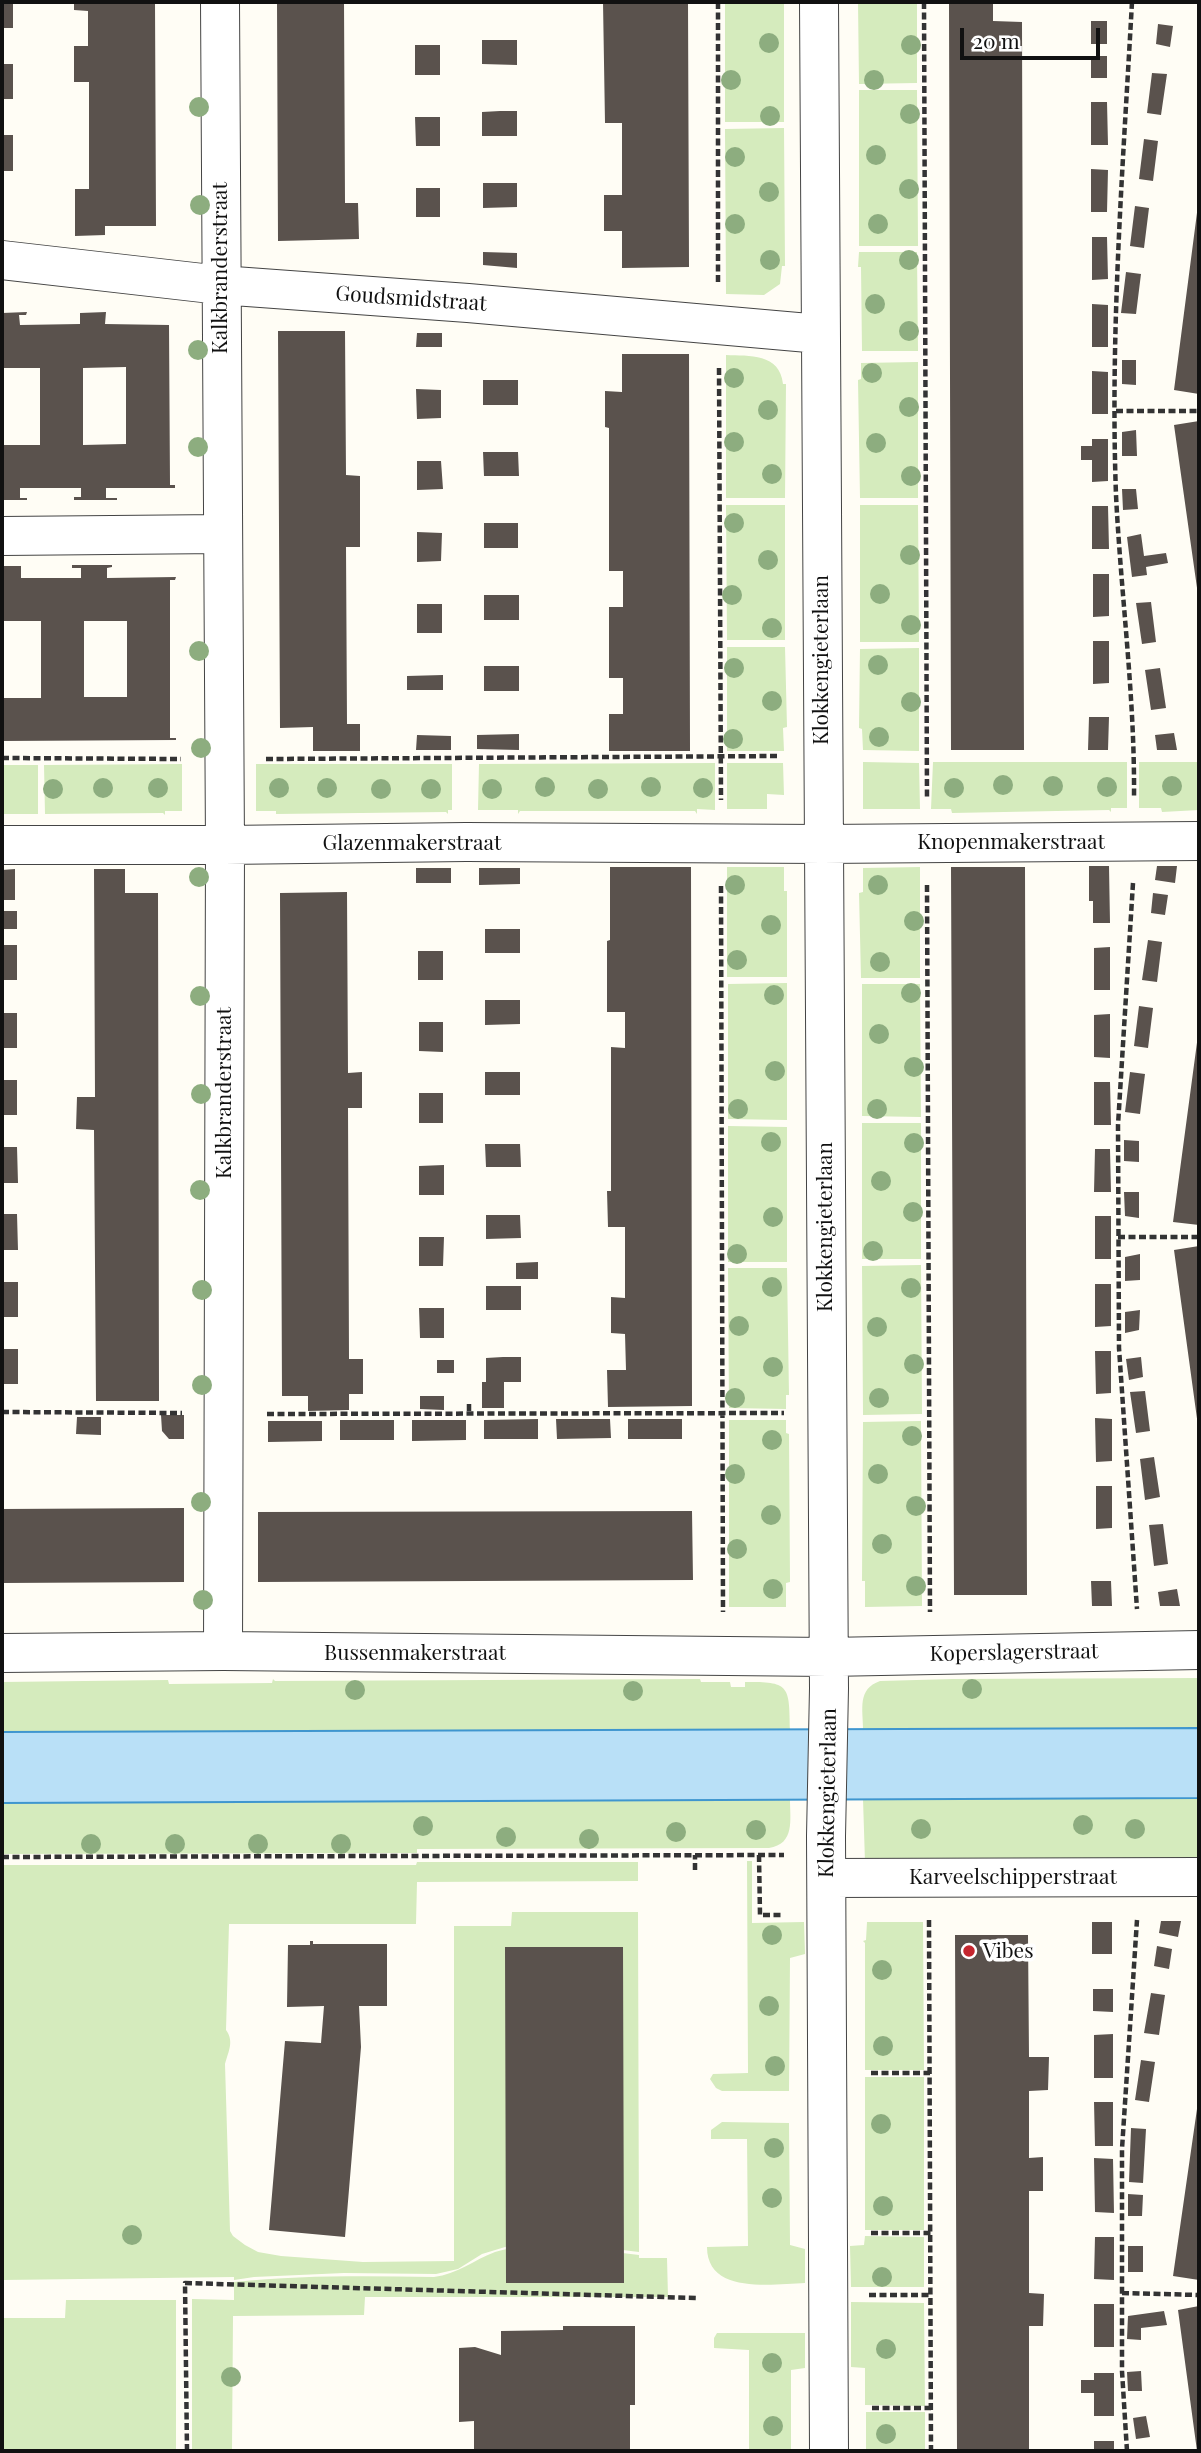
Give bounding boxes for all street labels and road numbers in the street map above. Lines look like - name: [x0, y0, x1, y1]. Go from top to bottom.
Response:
- street label: Kalkbranderstraat: [207, 182, 233, 354]
- street label: Goudsmidstraat: [335, 281, 487, 317]
- street label: Klokkengieterlaan: [808, 575, 834, 745]
- street label: Knopenmakerstraat: [917, 829, 1105, 855]
- street label: Glazenmakerstraat: [323, 830, 501, 856]
- street label: Kalkbranderstraat: [211, 1007, 237, 1179]
- street label: Klokkengieterlaan: [812, 1142, 838, 1312]
- street label: Koperslagerstraat: [929, 1639, 1099, 1667]
- street label: Bussenmakerstraat: [324, 1640, 506, 1666]
- street label: Klokkengieterlaan: [814, 1708, 842, 1878]
- street label: Karveelschipperstraat: [909, 1864, 1117, 1890]

